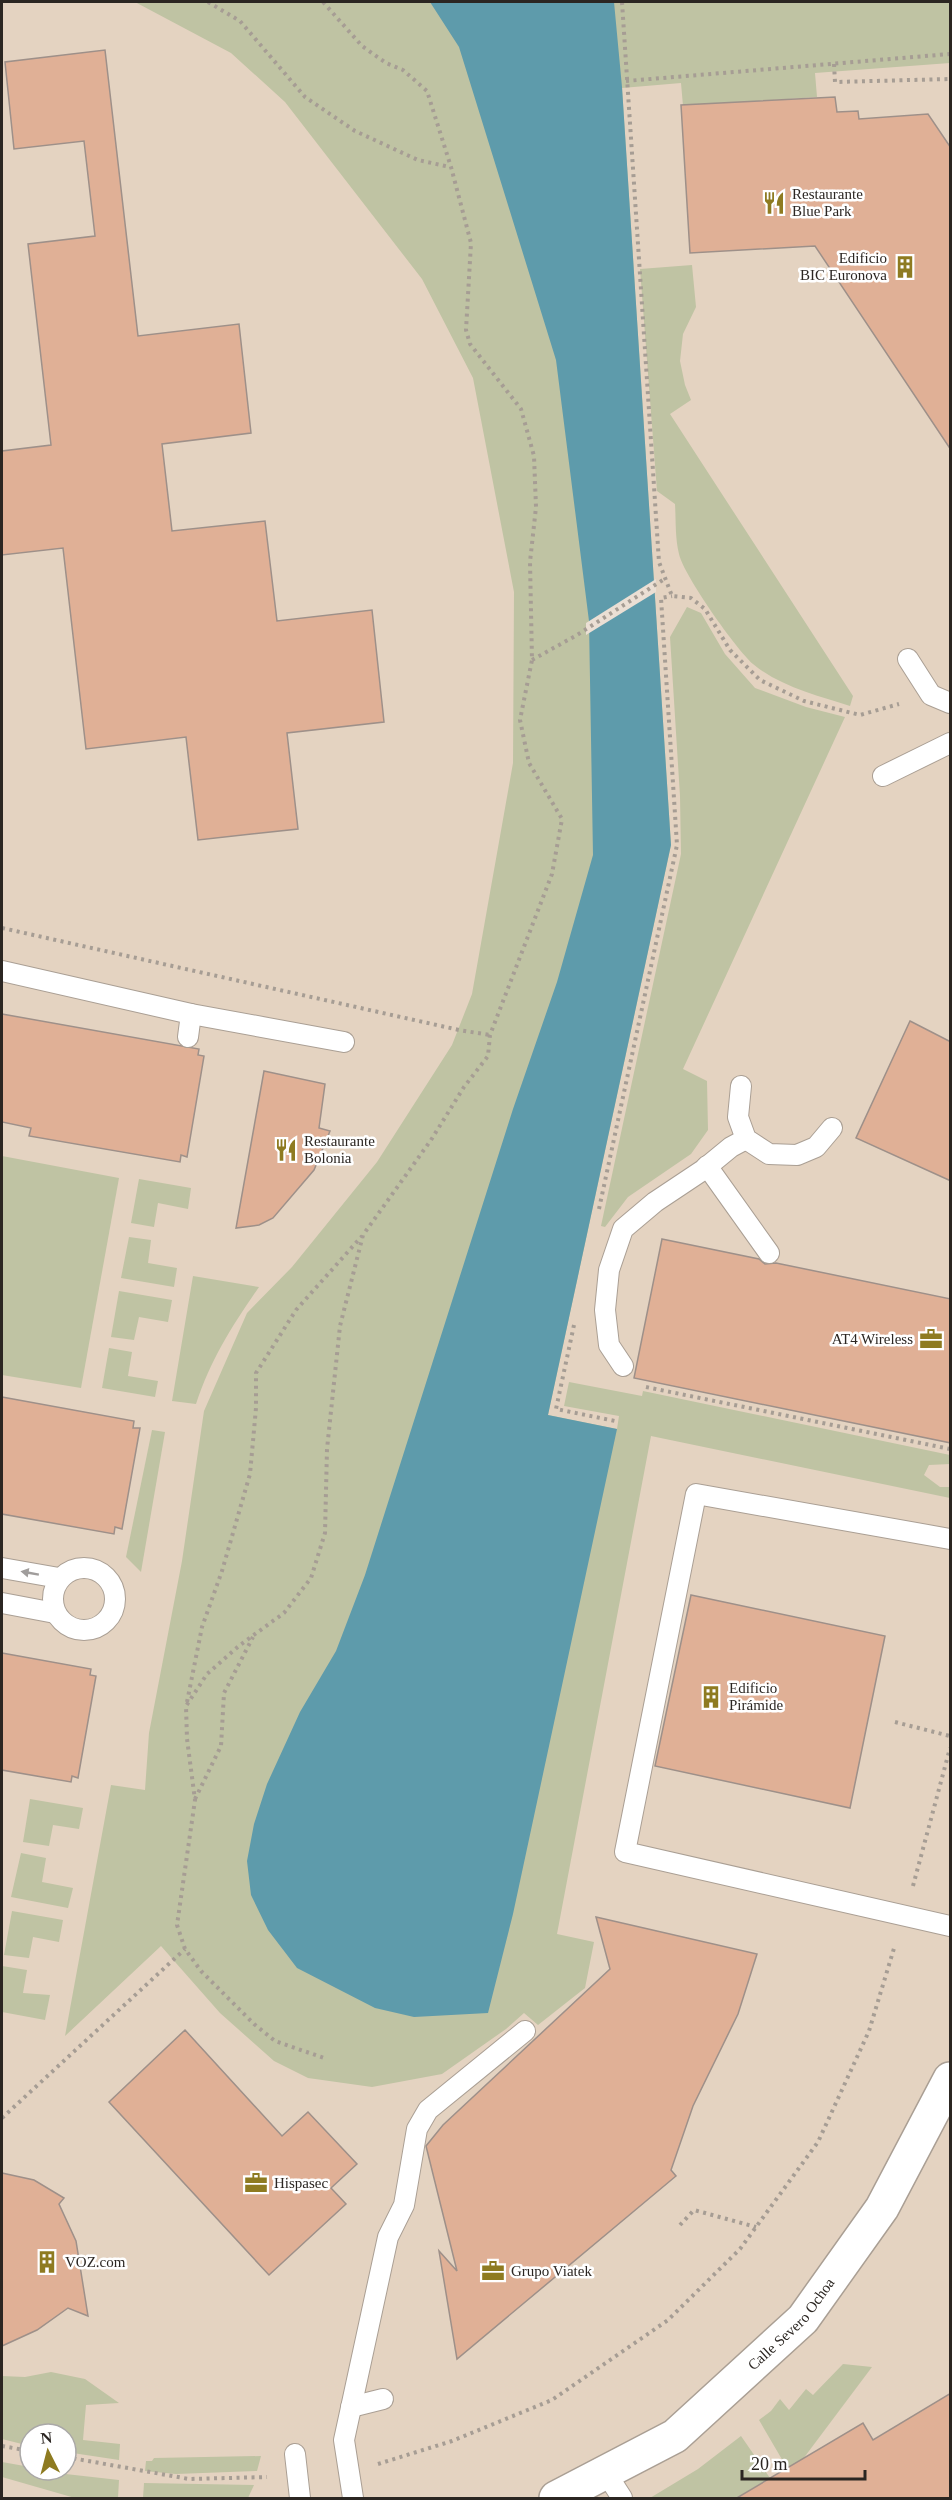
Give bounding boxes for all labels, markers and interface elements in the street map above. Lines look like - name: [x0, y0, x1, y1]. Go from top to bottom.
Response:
- place label: Restaurante Blue Park: [792, 186, 863, 219]
- restaurant icon: Restaurante Blue Park: [761, 190, 787, 216]
- place label: Edificio BIC Euronova: [800, 250, 887, 283]
- building icon: Edificio BIC Euronova: [892, 254, 918, 280]
- place label: Restaurante Bolonia: [304, 1133, 375, 1166]
- restaurant icon: Restaurante Bolonia: [273, 1137, 299, 1163]
- office icon: AT4 Wireless: [918, 1326, 944, 1352]
- place label: AT4 Wireless: [832, 1331, 913, 1347]
- one-way arrow: [21, 1568, 40, 1577]
- place label: Edificio Pirámide: [729, 1680, 783, 1713]
- building icon: Edificio Pirámide: [698, 1684, 724, 1710]
- office icon: Hispasec: [243, 2170, 269, 2196]
- place label: Hispasec: [274, 2175, 328, 2191]
- building icon: VOZ.com: [34, 2249, 60, 2275]
- place label: VOZ.com: [65, 2254, 126, 2270]
- office icon: Grupo Viatek: [480, 2258, 506, 2284]
- place label: Grupo Viatek: [511, 2263, 592, 2279]
- street label: Calle Severo Ochoa: [745, 2275, 838, 2373]
- north arrow: [18, 2422, 78, 2482]
- text: N: [40, 2428, 54, 2447]
- scale bar: [742, 2443, 865, 2481]
- text: 20 m: [751, 2454, 788, 2474]

